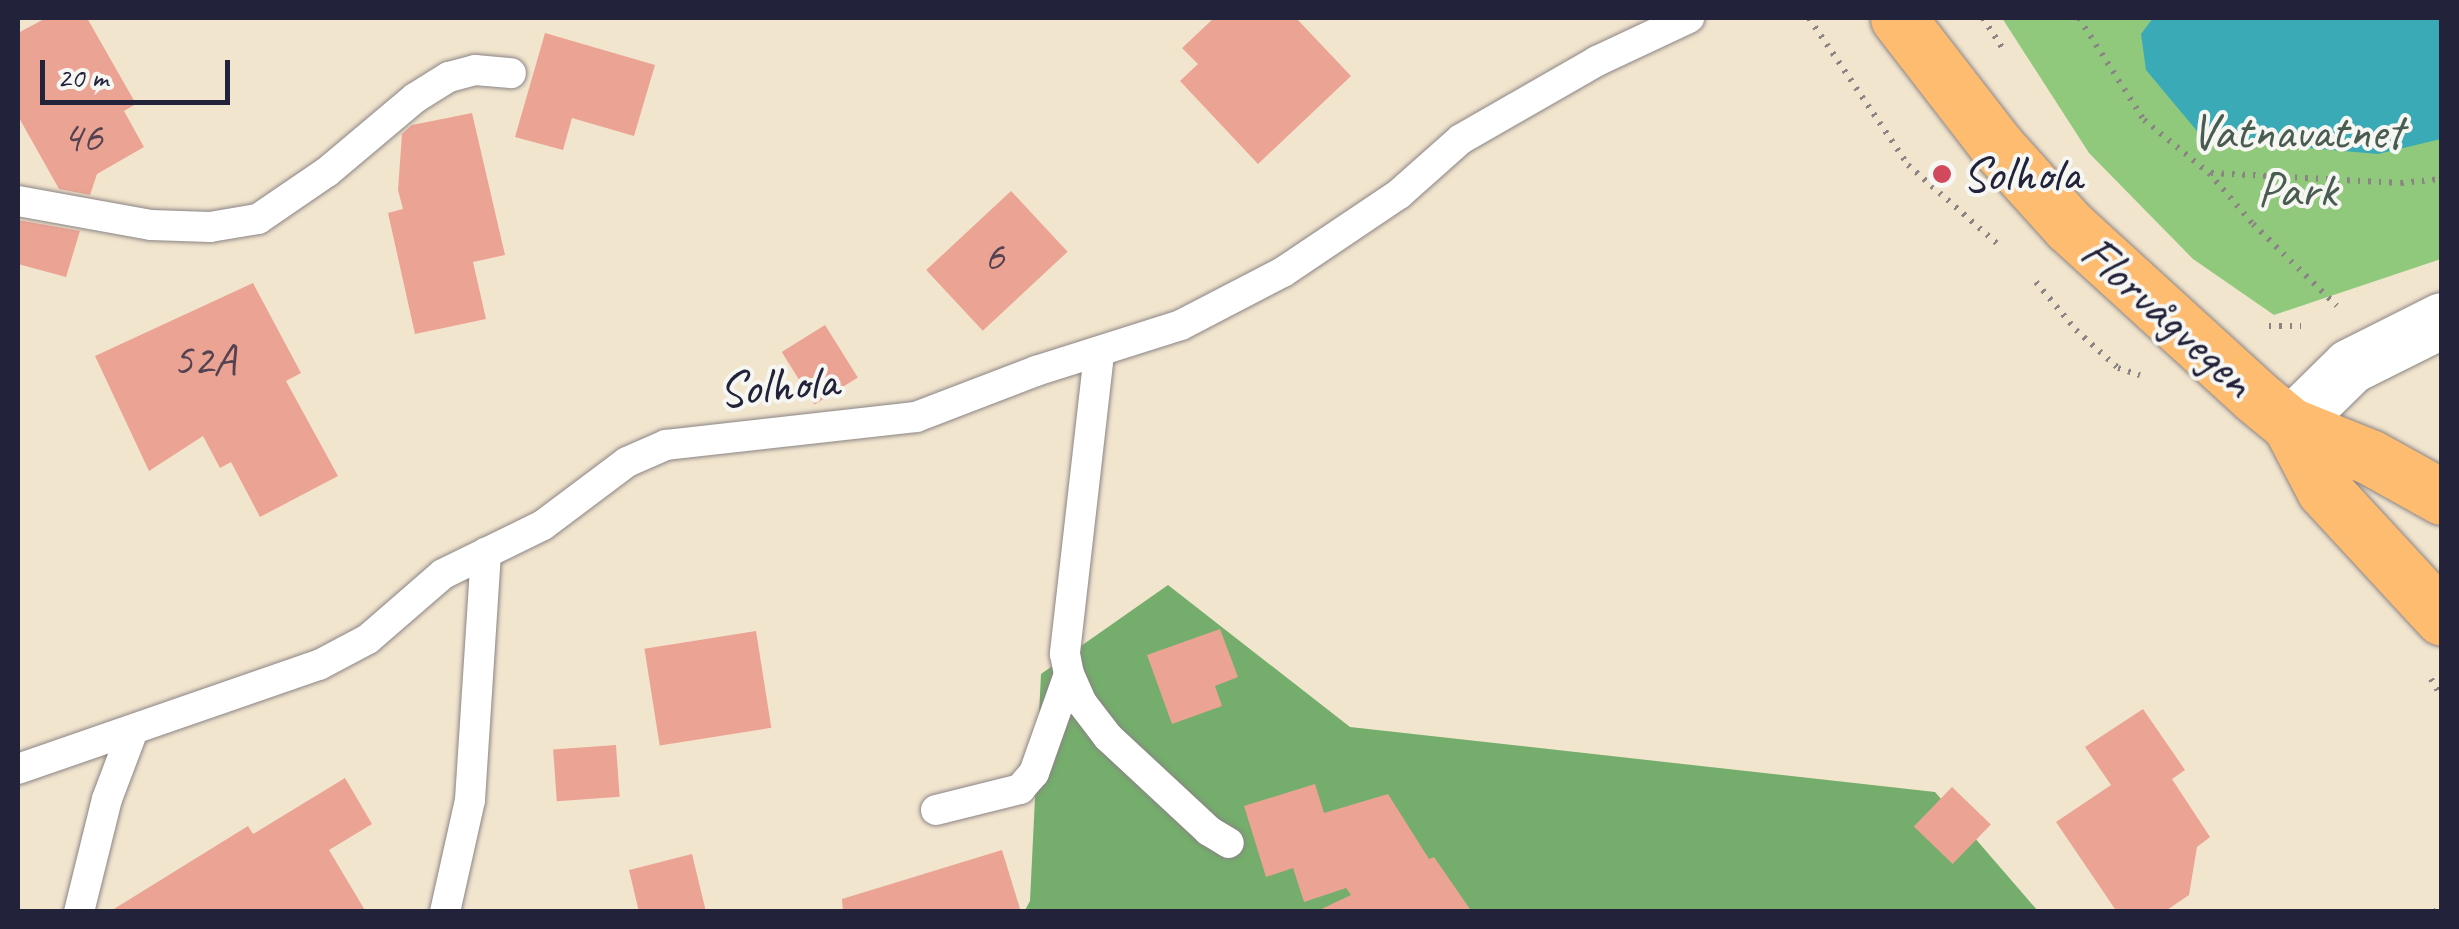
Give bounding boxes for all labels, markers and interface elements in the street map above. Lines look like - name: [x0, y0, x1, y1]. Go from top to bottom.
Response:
- scale bar: [45, 40, 235, 102]
- text: 20 m: [57, 58, 108, 96]
- park label: Vatnavatnet Park: [2191, 101, 2403, 218]
- house number: 46: [62, 110, 102, 164]
- place label: Solhola: [1962, 144, 2081, 204]
- marker: Solhola: [1931, 163, 1953, 185]
- street label: Florvågvegen: [2069, 222, 2267, 410]
- house number: 6: [984, 229, 1004, 283]
- house number: 52A: [172, 333, 236, 387]
- street label: Solhola: [716, 350, 840, 420]

